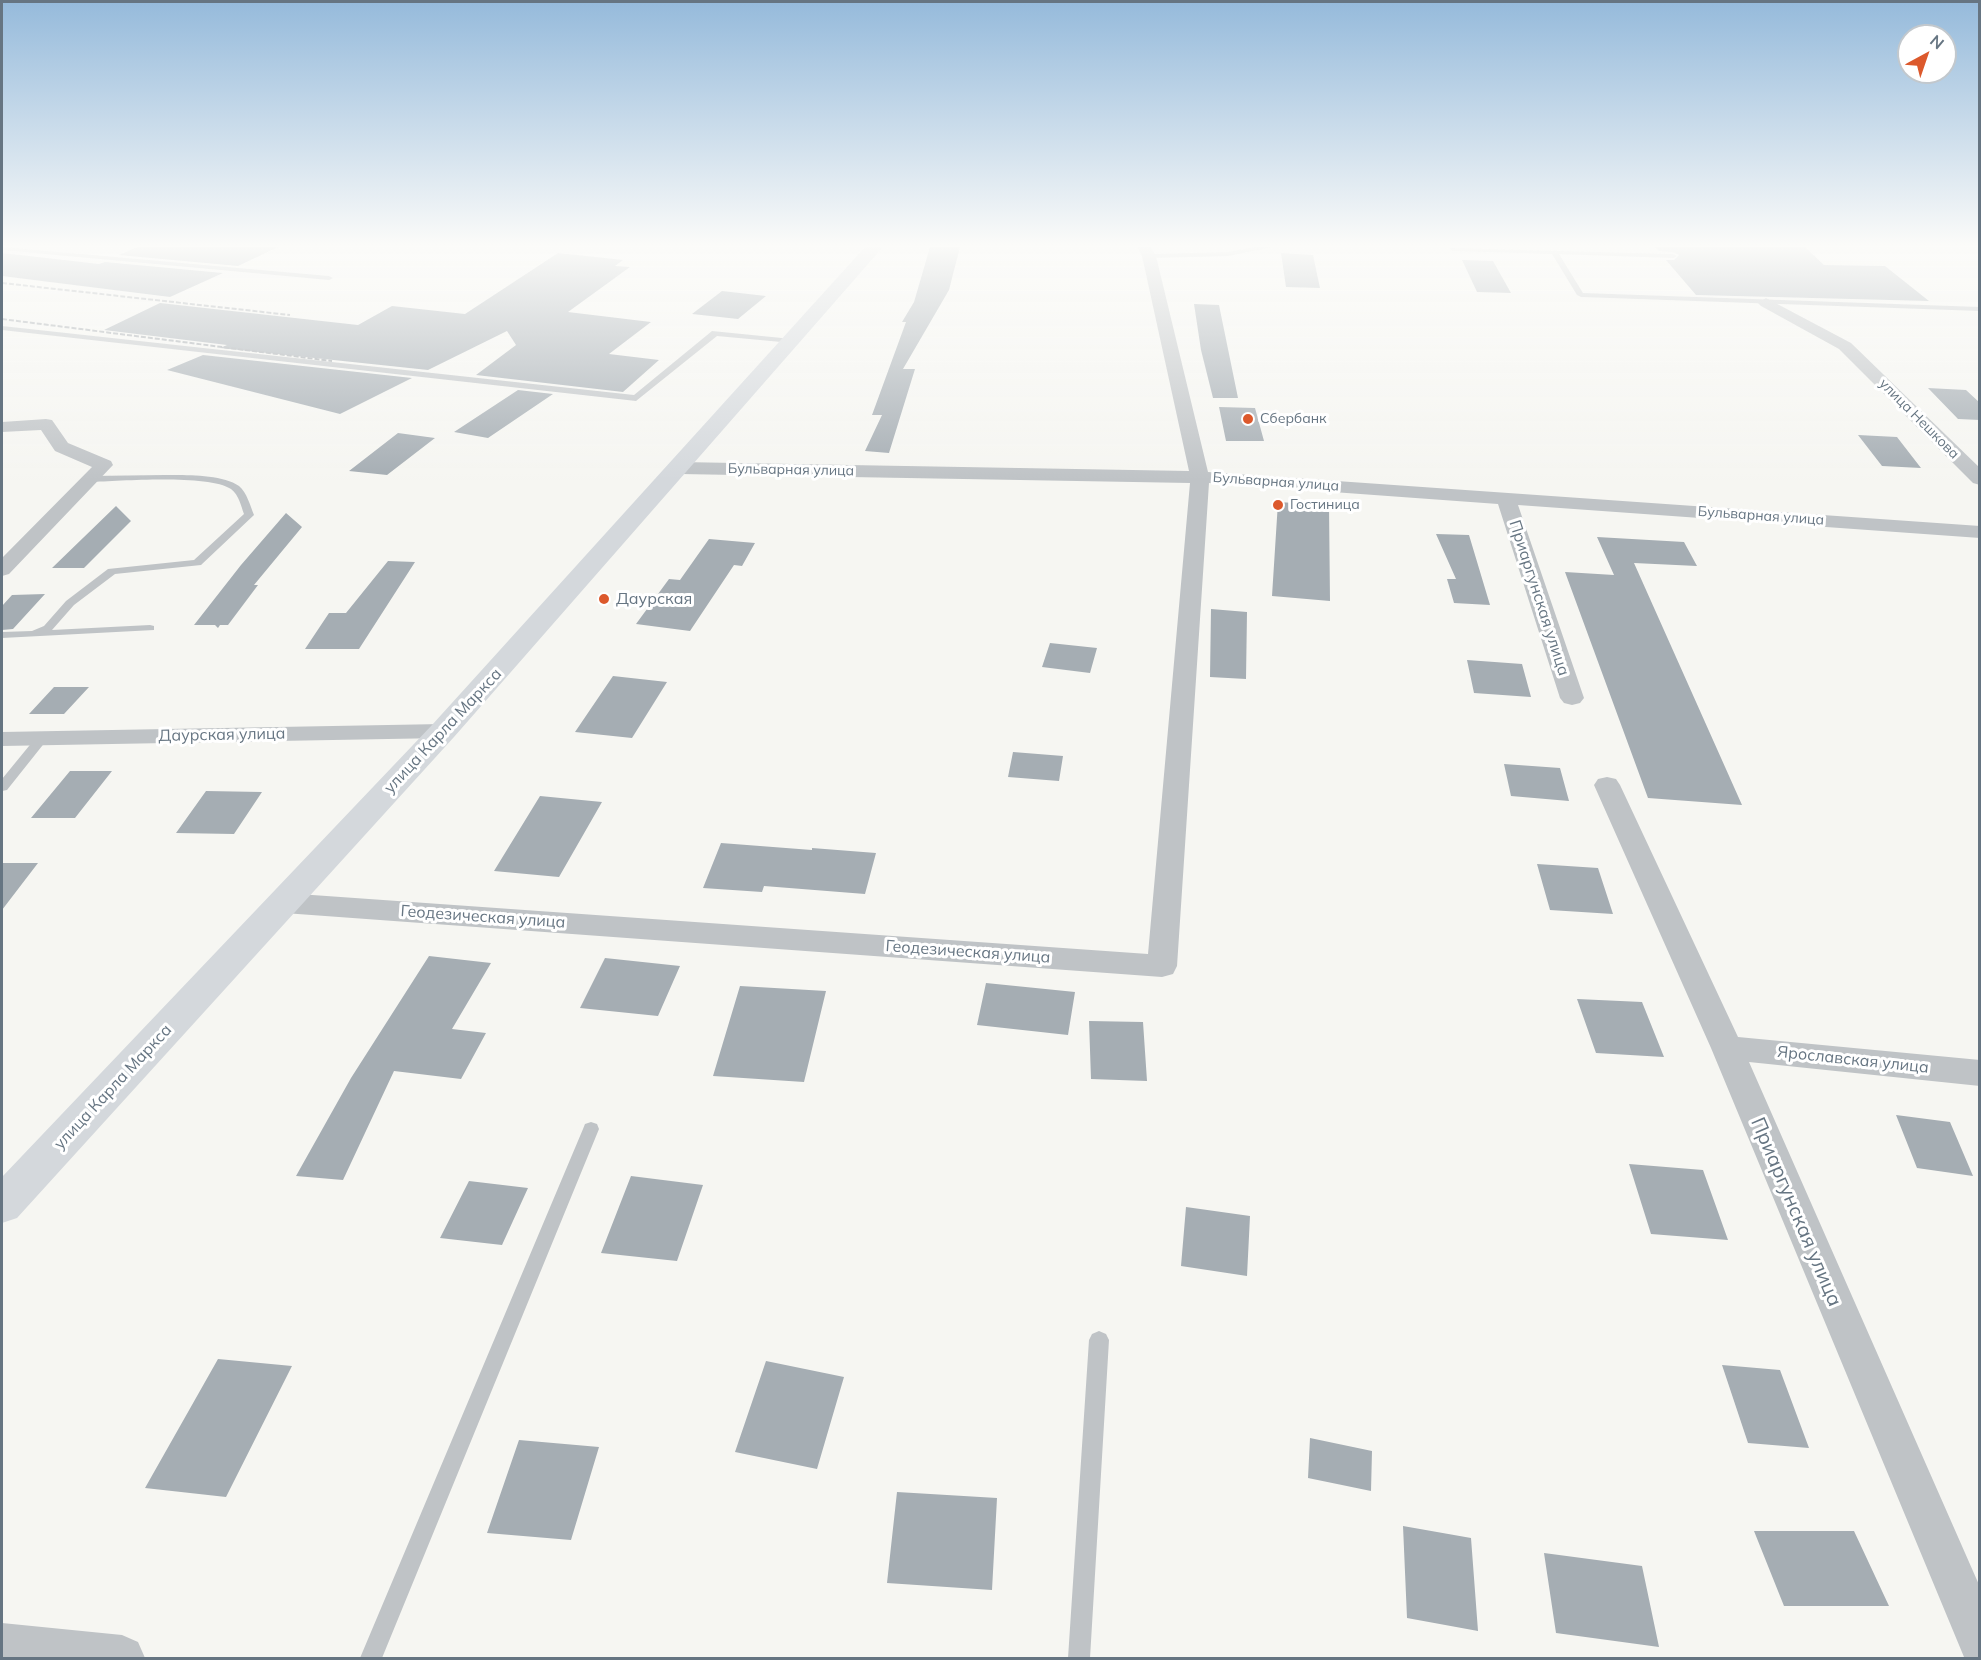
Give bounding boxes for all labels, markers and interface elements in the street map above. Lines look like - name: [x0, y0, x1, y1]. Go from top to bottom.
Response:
- north arrow: [1897, 24, 1957, 84]
- text: N: [1926, 30, 1948, 53]
- street label: улица Нешкова: [1875, 375, 1963, 463]
- place label: Сбербанк: [1260, 411, 1327, 427]
- marker: Сбербанк: [1241, 412, 1255, 426]
- street label: Бульварная улица: [728, 460, 854, 480]
- street label: Бульварная улица: [1212, 469, 1340, 495]
- place label: Гостиница: [1290, 497, 1360, 513]
- marker: Гостиница: [1271, 498, 1285, 512]
- street label: Бульварная улица: [1697, 503, 1825, 529]
- street label: Приаргунская улица: [1505, 518, 1573, 678]
- place label: Даурская: [616, 589, 692, 609]
- marker: Даурская: [597, 592, 611, 606]
- street label: улица Карла Маркса: [380, 665, 506, 797]
- street label: Даурская улица: [158, 724, 286, 746]
- street label: Геодезическая улица: [400, 902, 566, 932]
- street label: Геодезическая улица: [885, 937, 1051, 967]
- street label: улица Карла Маркса: [50, 1021, 176, 1153]
- street label: Ярославская улица: [1776, 1042, 1930, 1078]
- street label: Приаргунская улица: [1745, 1114, 1847, 1310]

